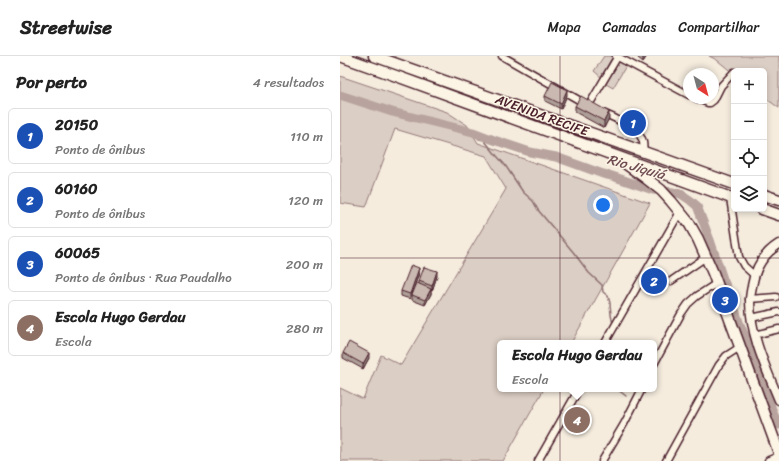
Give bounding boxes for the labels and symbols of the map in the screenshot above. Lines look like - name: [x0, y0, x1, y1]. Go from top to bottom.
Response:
- north arrow: [683, 68, 719, 104]
- street label: AVENIDA RECIFE: [491, 87, 593, 143]
- pin: 1: [620, 108, 646, 138]
- water label: Rio Jiquiá: [604, 147, 670, 188]
- your location: [593, 195, 613, 215]
- pin: 2: [641, 266, 667, 296]
- pin: 3: [712, 285, 738, 315]
- pin: 4: [564, 405, 590, 435]

